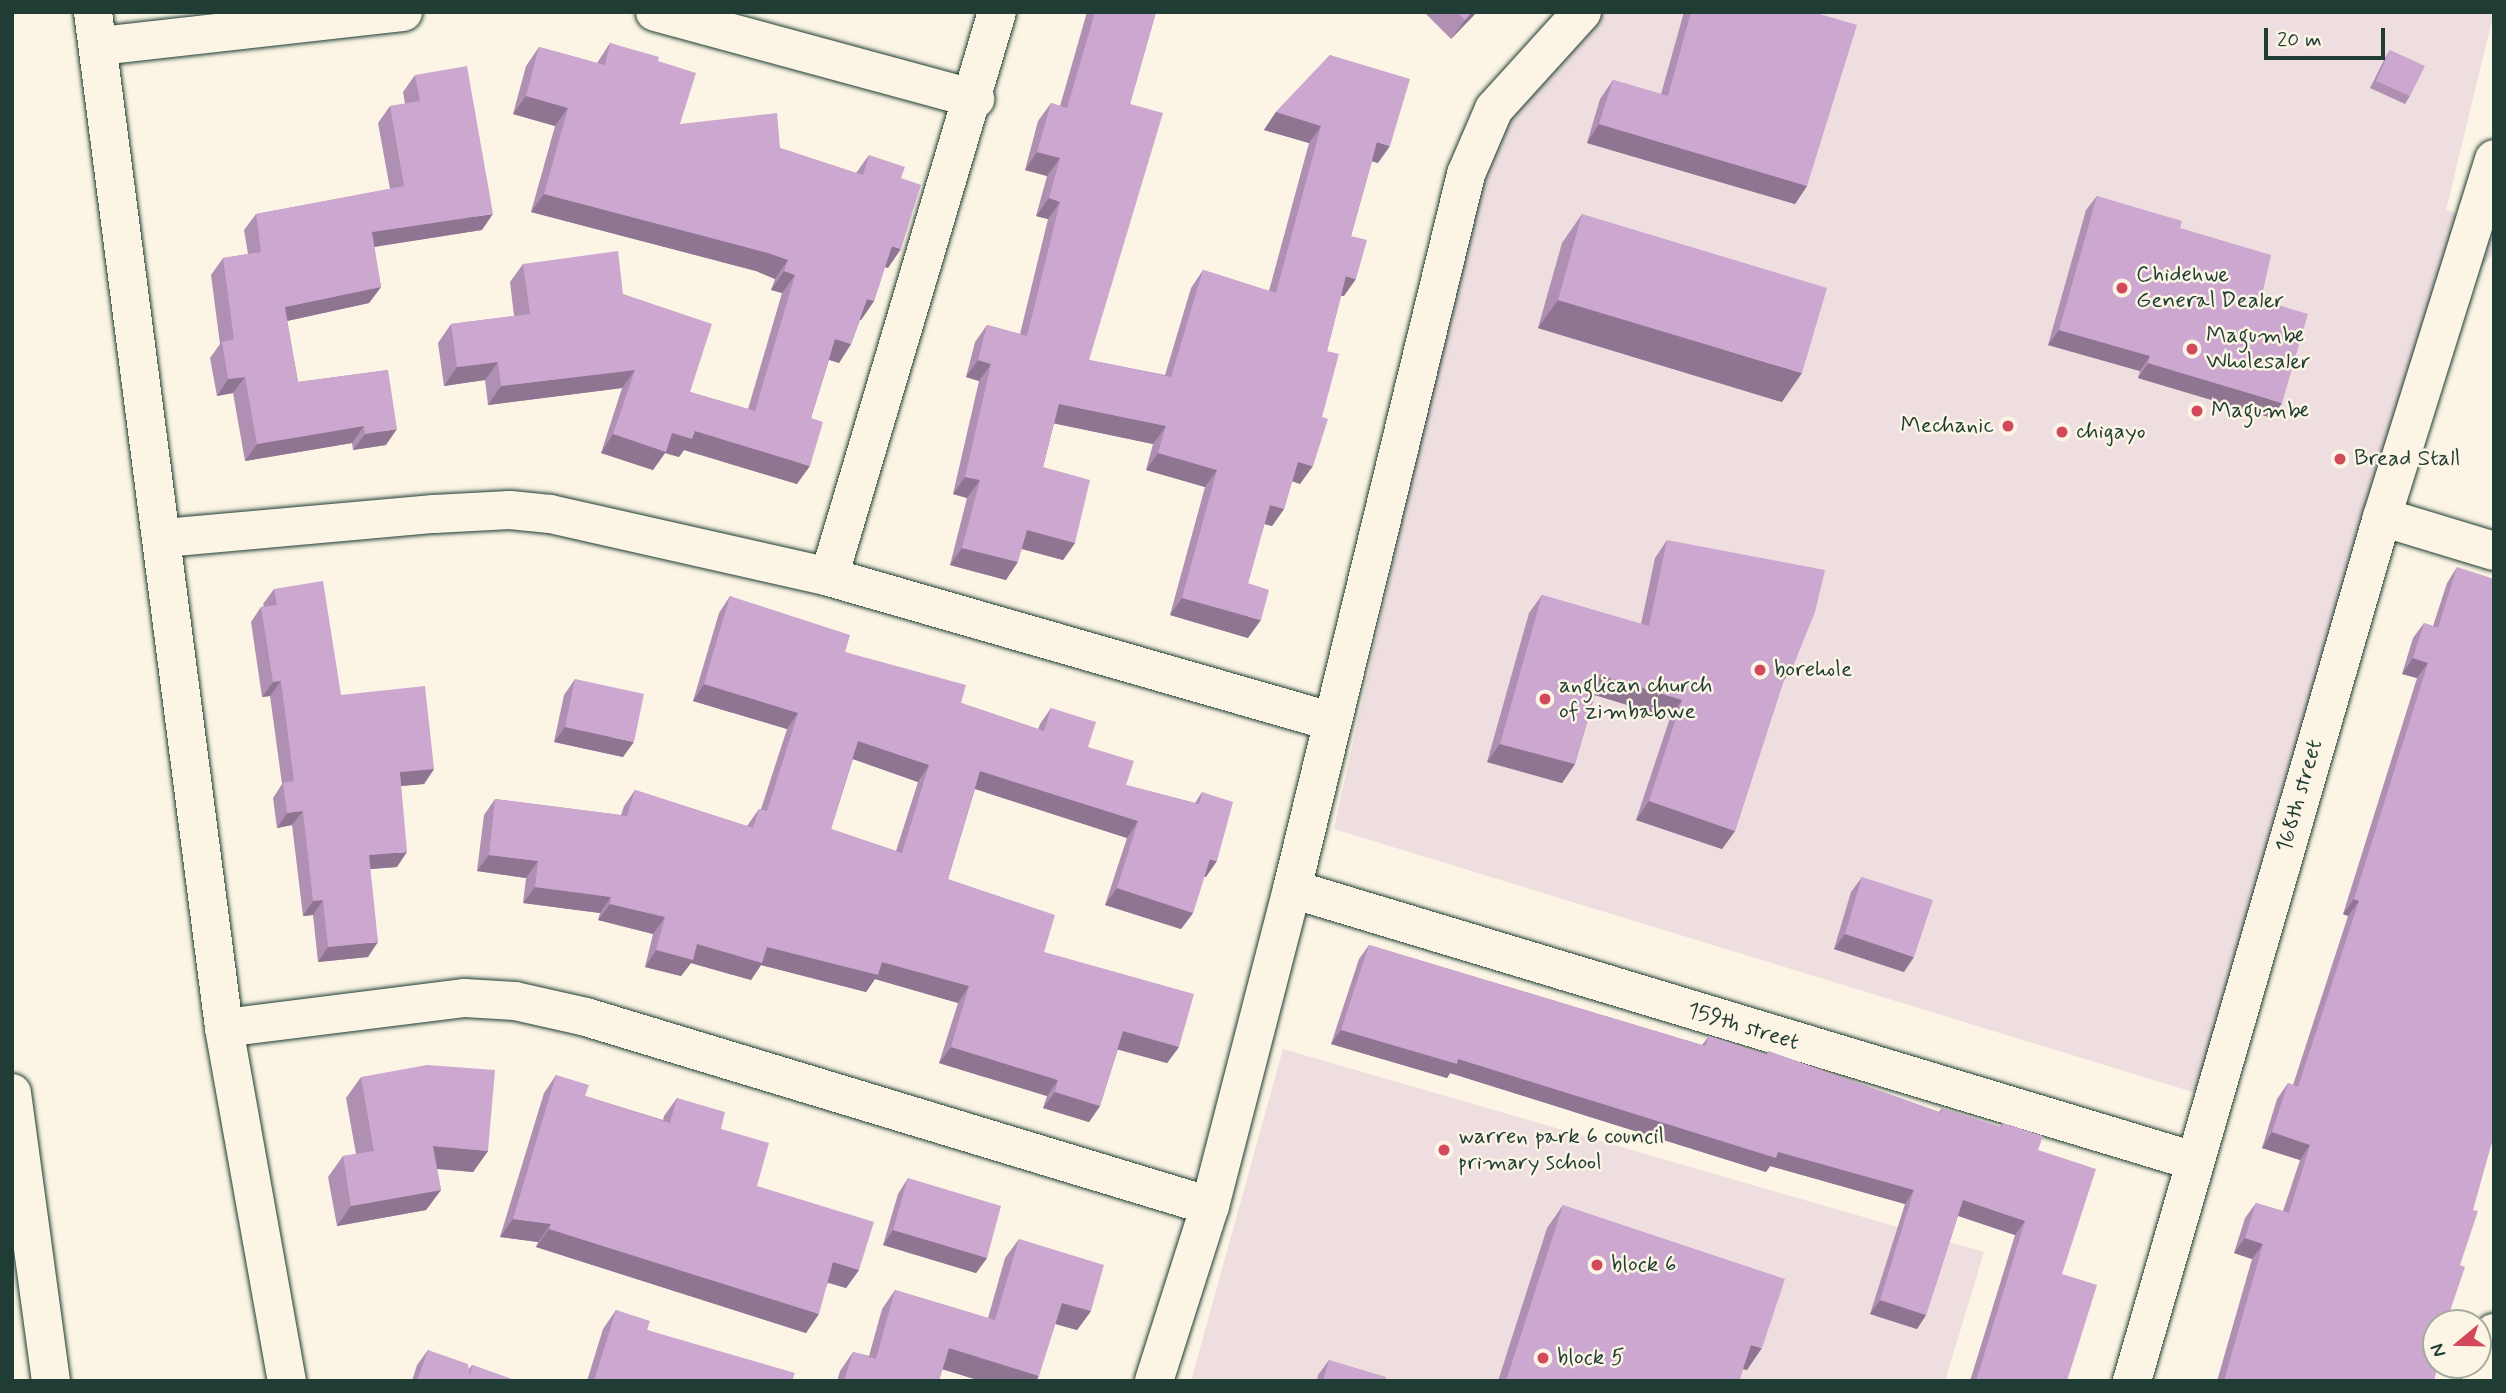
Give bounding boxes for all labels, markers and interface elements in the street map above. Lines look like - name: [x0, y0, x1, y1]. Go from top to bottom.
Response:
- scale bar: [2268, 14, 2389, 58]
- text: 20 m: [2277, 26, 2322, 54]
- place label: Chidehwe General Dealer: [2136, 261, 2286, 315]
- marker: Chidehwe General Dealer: [2114, 280, 2130, 296]
- place label: Magumbe Wholesaler: [2206, 322, 2311, 376]
- marker: Magumbe Wholesaler: [2184, 341, 2200, 357]
- place label: Magumbe: [2211, 397, 2309, 425]
- marker: Magumbe: [2189, 403, 2205, 419]
- place label: Mechanic: [1901, 412, 1994, 440]
- marker: Mechanic: [2000, 418, 2016, 434]
- place label: chigayo: [2076, 418, 2146, 446]
- marker: chigayo: [2054, 424, 2070, 440]
- place label: Bread Stall: [2354, 445, 2460, 473]
- marker: Bread Stall: [2332, 451, 2348, 467]
- place label: borehole: [1774, 656, 1852, 684]
- marker: borehole: [1752, 662, 1768, 678]
- place label: anglican church of zimbabwe: [1559, 672, 1713, 726]
- marker: anglican church of zimbabwe: [1537, 691, 1553, 707]
- street label: 168th street: [2271, 736, 2329, 856]
- street label: 159th street: [1684, 997, 1802, 1057]
- place label: warren park 6 council primary school: [1458, 1123, 1660, 1177]
- marker: warren park 6 council primary school: [1436, 1142, 1452, 1158]
- place label: block 6: [1611, 1251, 1676, 1279]
- marker: block 6: [1589, 1257, 1605, 1273]
- north arrow: [2422, 1309, 2492, 1379]
- text: N: [2425, 1340, 2452, 1360]
- place label: block 5: [1557, 1344, 1624, 1372]
- marker: block 5: [1535, 1350, 1551, 1366]

